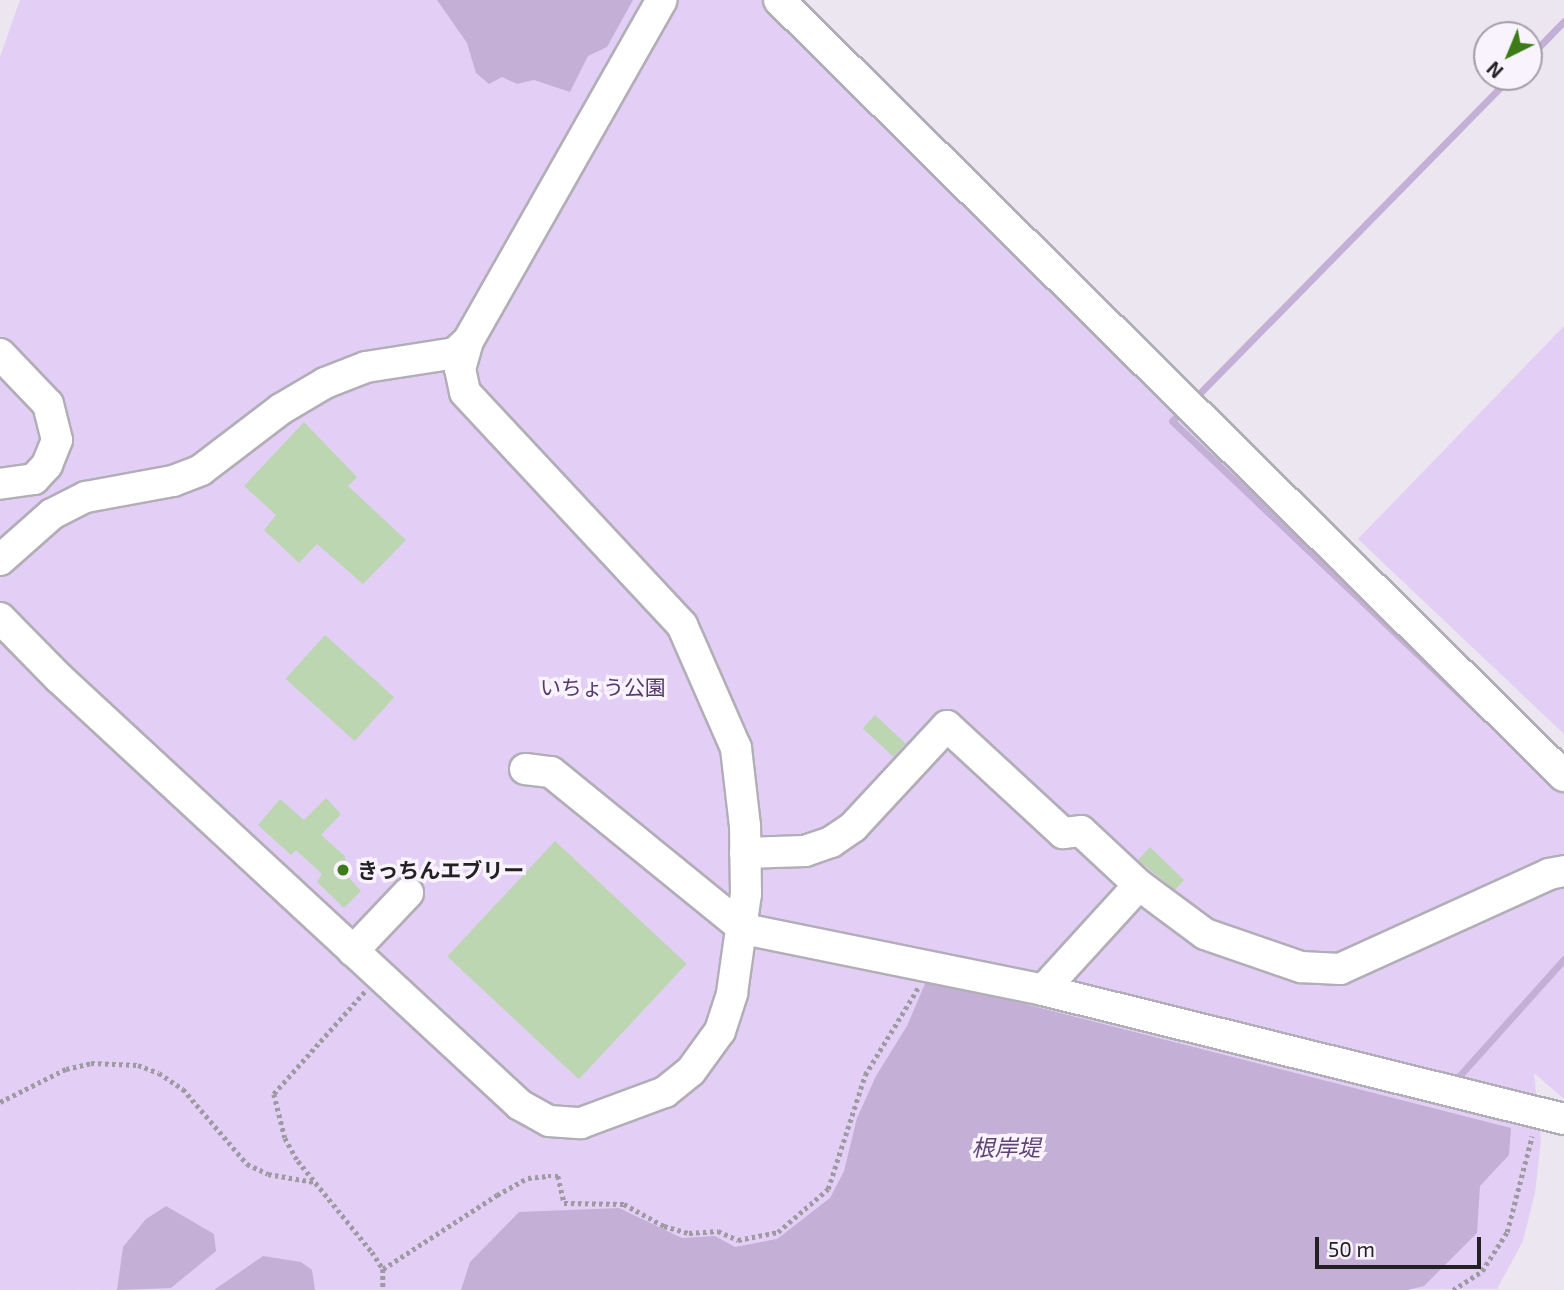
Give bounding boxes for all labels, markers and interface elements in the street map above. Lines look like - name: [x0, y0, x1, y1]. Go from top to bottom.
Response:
- north arrow: [1473, 21, 1543, 91]
- text: N: [1482, 57, 1508, 83]
- park label: いちょう公園: [540, 674, 666, 700]
- place label: きっちんエブリー: [357, 857, 525, 883]
- marker: きっちんエブリー: [335, 862, 351, 878]
- water label: 根岸堤: [972, 1133, 1040, 1161]
- scale bar: [1319, 1224, 1485, 1268]
- text: 50 m: [1328, 1236, 1375, 1261]

